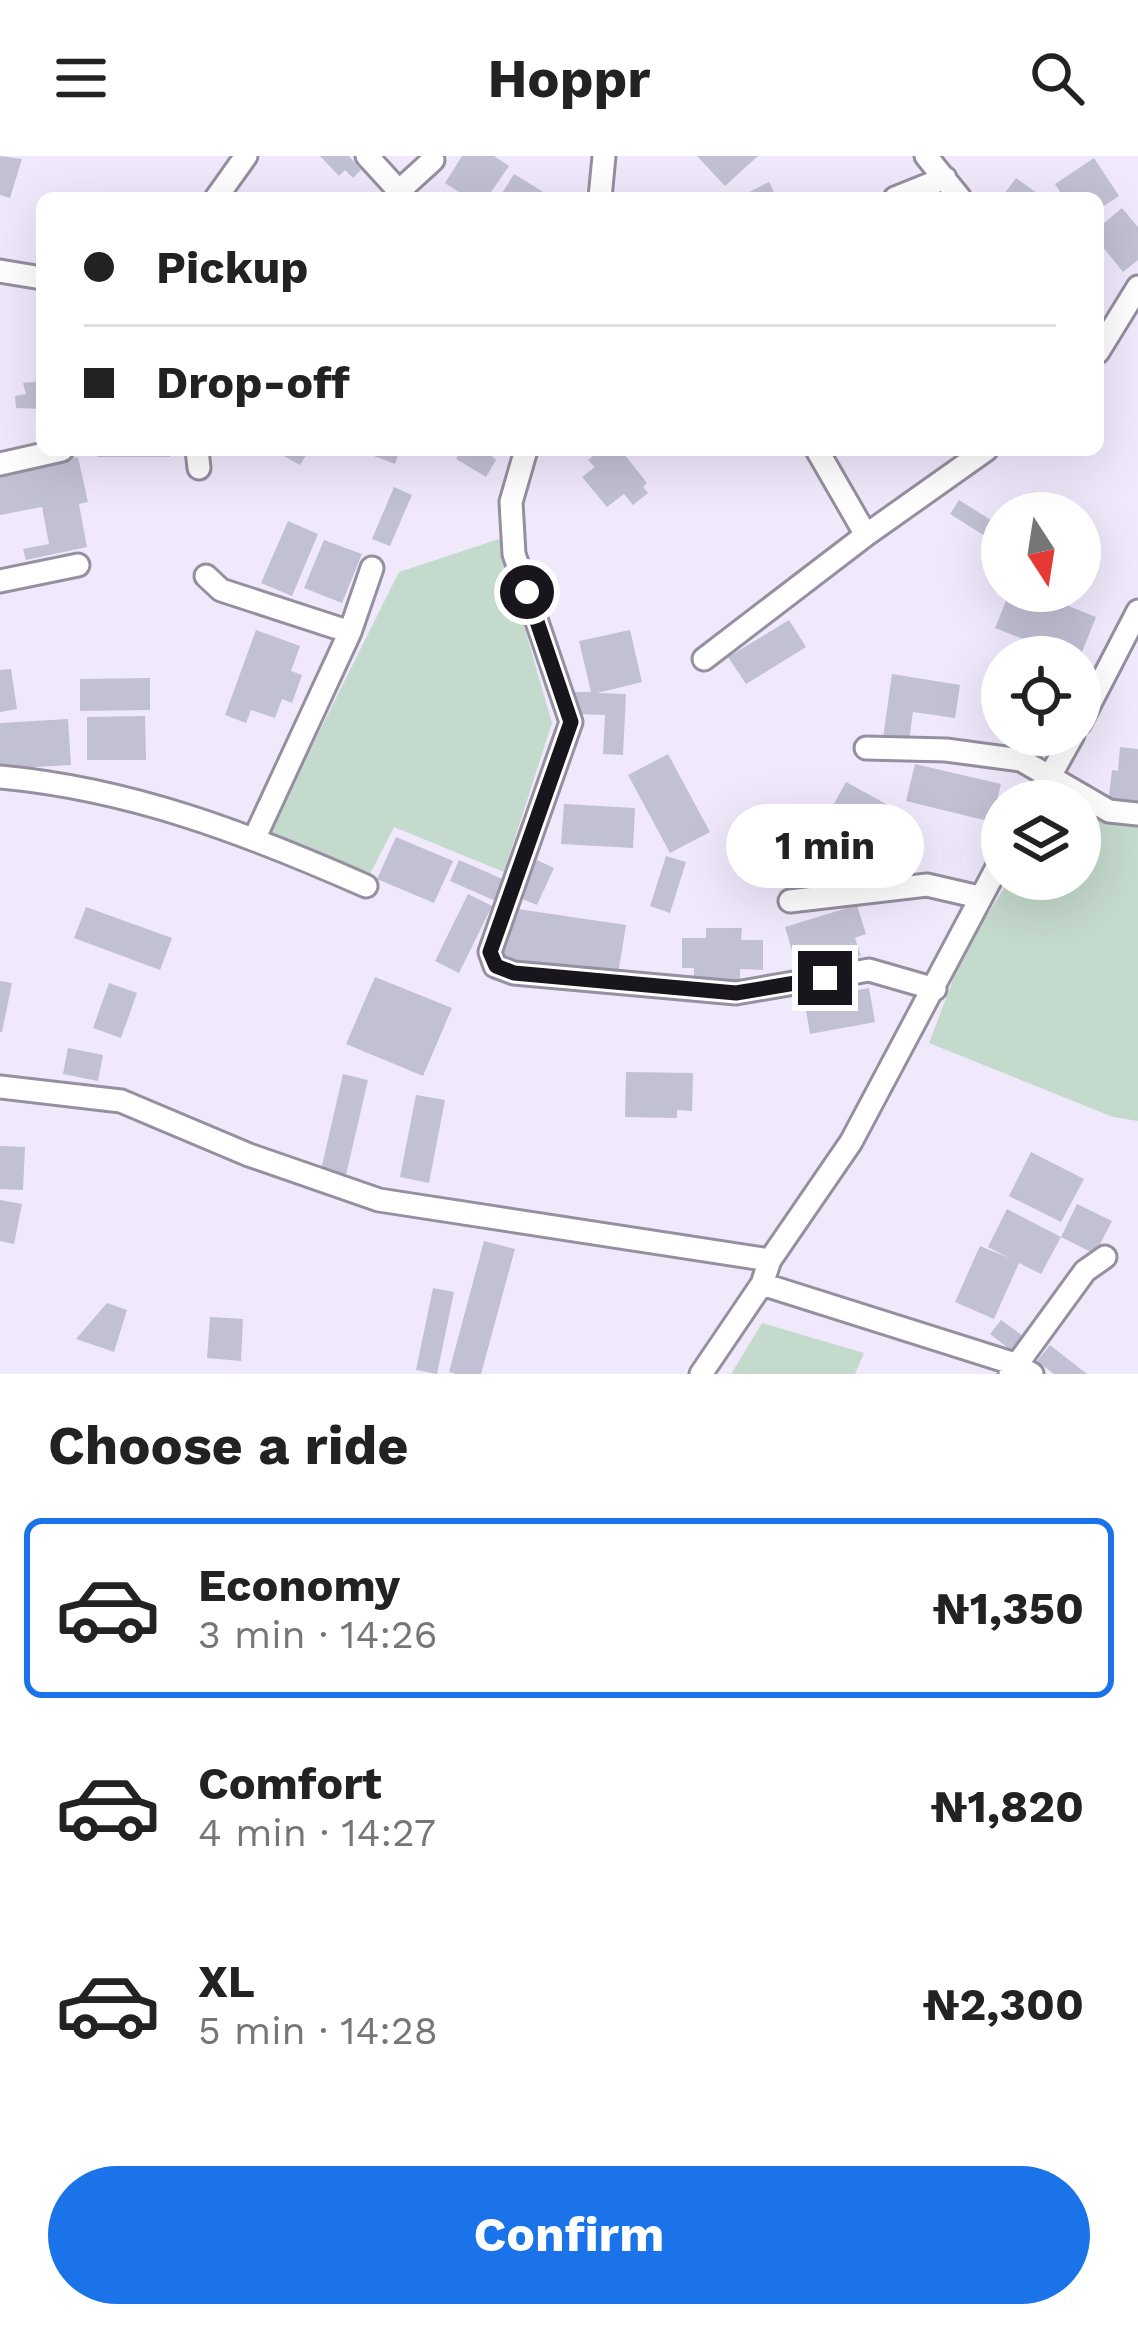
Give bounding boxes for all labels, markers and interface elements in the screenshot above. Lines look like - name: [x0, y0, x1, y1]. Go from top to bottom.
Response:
- icon: menu: [48, 45, 114, 111]
- icon: search: [1024, 45, 1090, 111]
- text: Hoppr: [487, 47, 651, 110]
- text: Pickup: [156, 241, 308, 294]
- text: Drop-off: [156, 356, 350, 409]
- north arrow: [981, 492, 1101, 612]
- map controls: [981, 492, 1101, 900]
- route start: [500, 565, 554, 619]
- button: locate: [981, 636, 1101, 756]
- button: layers: [981, 780, 1101, 900]
- callout: 1 min: [726, 804, 924, 888]
- text: 1 min: [775, 823, 875, 868]
- route end: [798, 951, 852, 1005]
- text: Choose a ride: [48, 1414, 409, 1477]
- icon: car: [54, 1554, 162, 1662]
- text: Economy: [198, 1559, 400, 1612]
- text: ₦1,350: [933, 1582, 1084, 1635]
- text: 3 min · 14:26: [198, 1612, 437, 1657]
- icon: car: [54, 1752, 162, 1860]
- text: Comfort: [198, 1757, 382, 1810]
- text: ₦1,820: [931, 1780, 1084, 1833]
- text: 4 min · 14:27: [198, 1810, 436, 1855]
- icon: car: [54, 1950, 162, 2058]
- text: XL: [198, 1955, 255, 2008]
- text: ₦2,300: [922, 1978, 1084, 2031]
- text: 5 min · 14:28: [198, 2008, 438, 2053]
- button: Confirm: [48, 2166, 1090, 2304]

